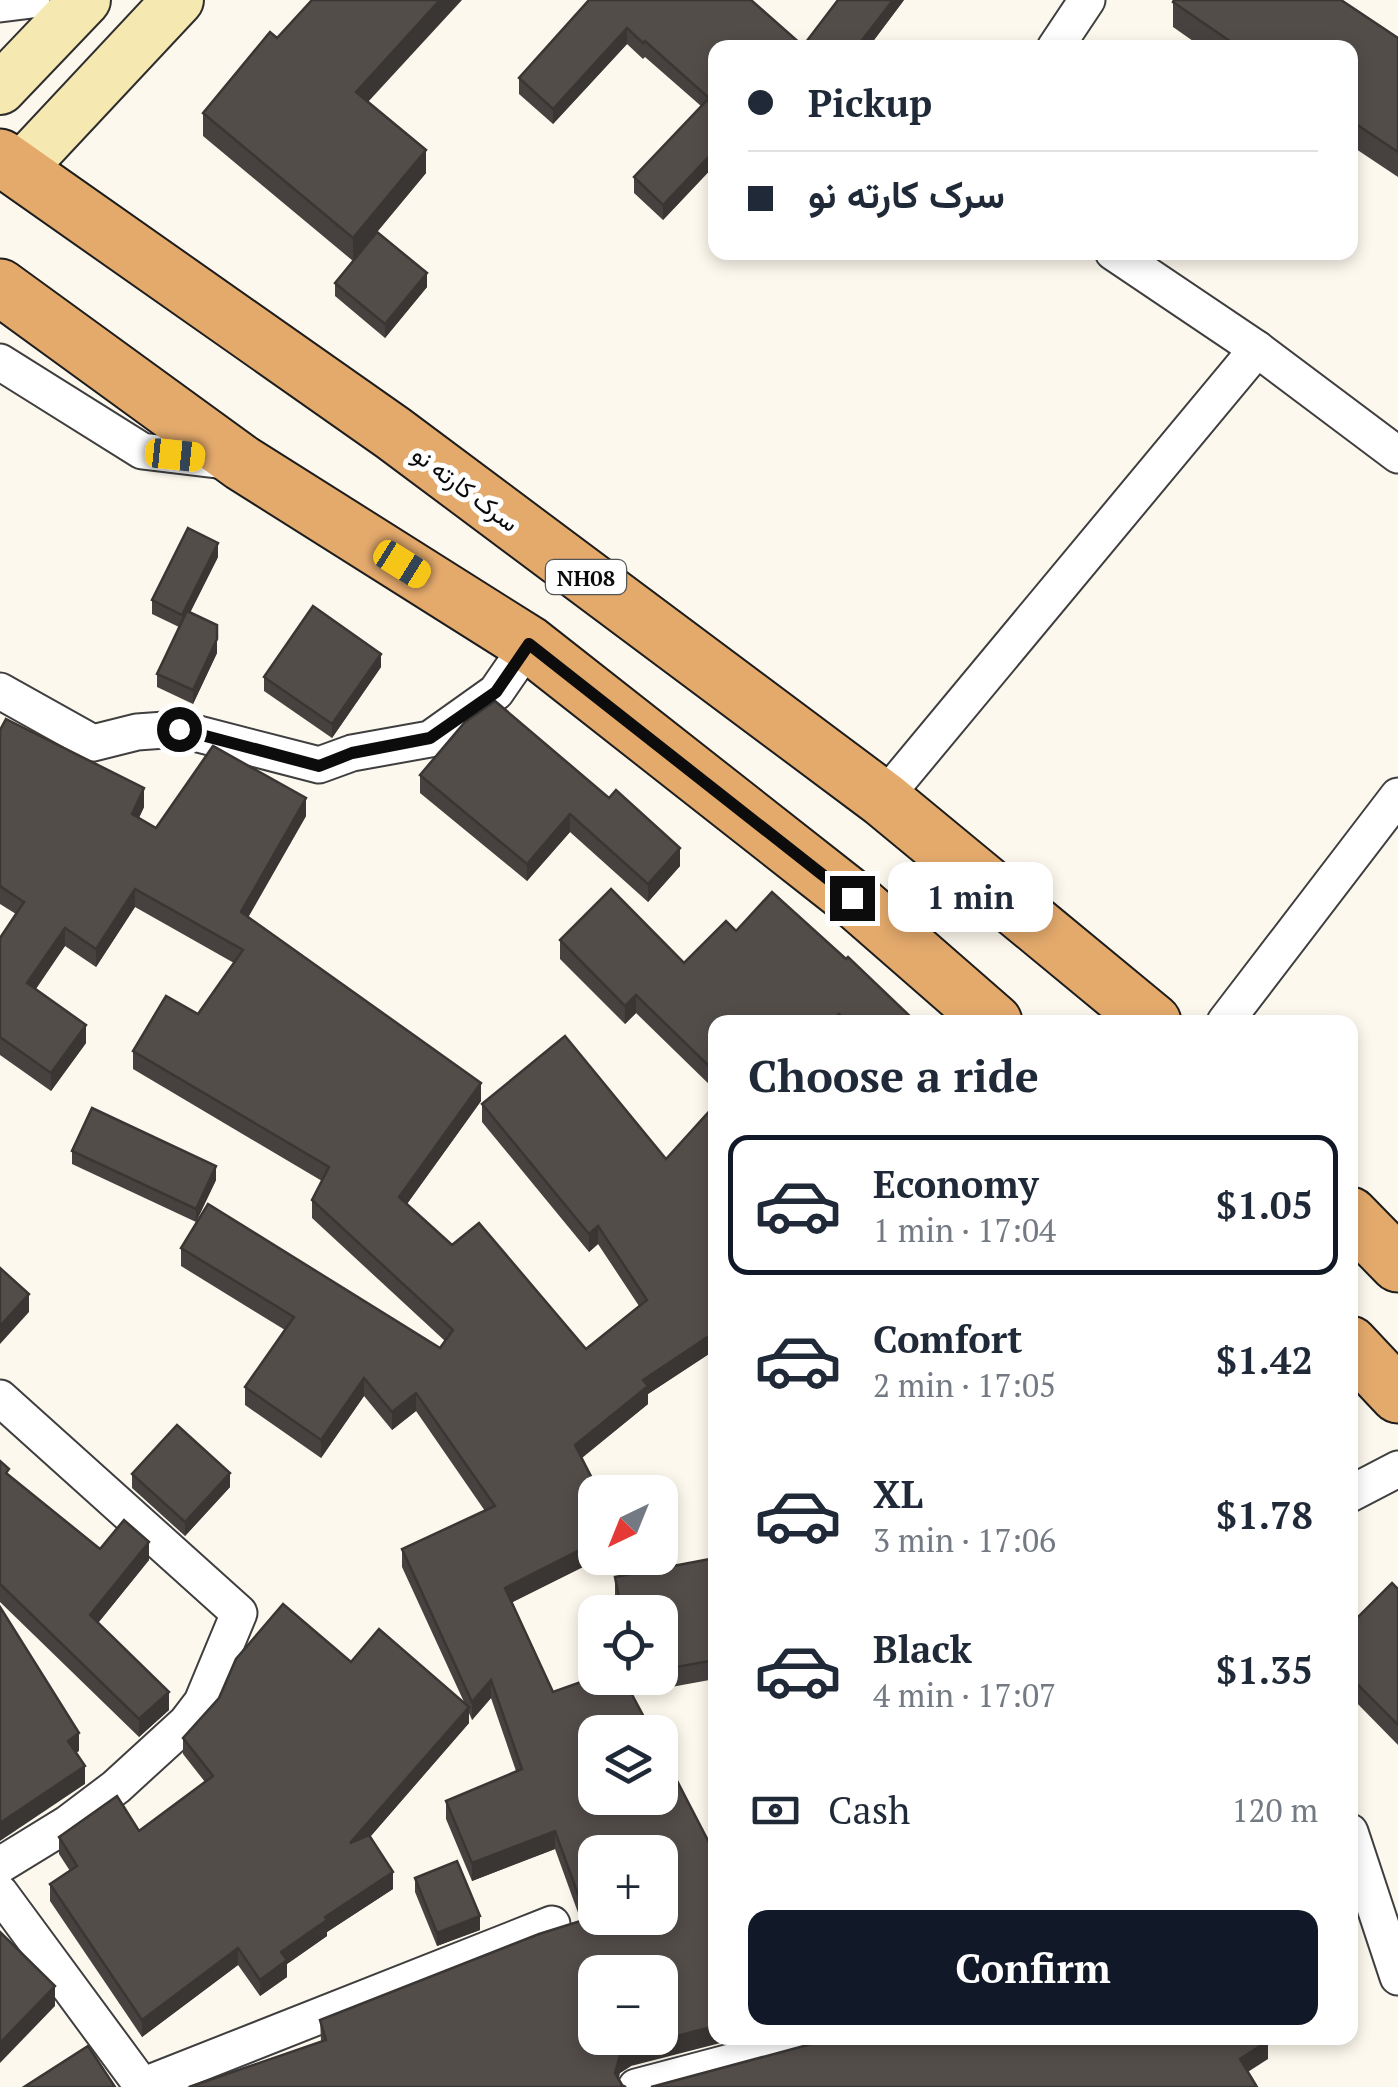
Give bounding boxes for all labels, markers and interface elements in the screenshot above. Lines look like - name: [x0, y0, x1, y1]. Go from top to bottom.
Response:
- text: Pickup: [808, 78, 932, 128]
- text: سرک کارته نو: [808, 169, 1005, 219]
- car: [144, 437, 206, 473]
- street label: سرک کارته نو: [406, 437, 526, 539]
- car: [369, 535, 435, 593]
- road number: NH08: [546, 560, 626, 594]
- route start: [157, 707, 202, 752]
- callout: 1 min: [887, 863, 1052, 933]
- route end: [830, 876, 875, 921]
- text: 1 min: [927, 876, 1014, 918]
- text: Choose a ride: [748, 1045, 1039, 1105]
- text: Economy: [873, 1159, 1039, 1209]
- icon: car: [753, 1160, 843, 1250]
- text: $1.05: [1216, 1180, 1313, 1230]
- text: 1 min · 17:04: [873, 1209, 1056, 1251]
- text: Comfort: [873, 1314, 1022, 1364]
- icon: car: [753, 1315, 843, 1405]
- text: $1.42: [1216, 1335, 1313, 1385]
- text: 2 min · 17:05: [873, 1364, 1056, 1406]
- text: XL: [873, 1469, 923, 1519]
- icon: car: [753, 1470, 843, 1560]
- north arrow: [578, 1475, 678, 1575]
- map controls: [578, 1475, 678, 2055]
- text: $1.78: [1216, 1490, 1313, 1540]
- text: 3 min · 17:06: [873, 1519, 1056, 1561]
- button: locate: [578, 1595, 678, 1695]
- text: Black: [873, 1624, 972, 1674]
- icon: car: [753, 1625, 843, 1715]
- text: $1.35: [1216, 1645, 1313, 1695]
- text: 4 min · 17:07: [873, 1674, 1056, 1716]
- button: layers: [578, 1715, 678, 1815]
- icon: cash: [748, 1783, 803, 1838]
- text: Cash: [828, 1785, 910, 1835]
- text: 120 m: [1231, 1789, 1318, 1831]
- button: +: [578, 1835, 678, 1935]
- button: Confirm: [748, 1910, 1318, 2025]
- button: −: [578, 1955, 678, 2055]

